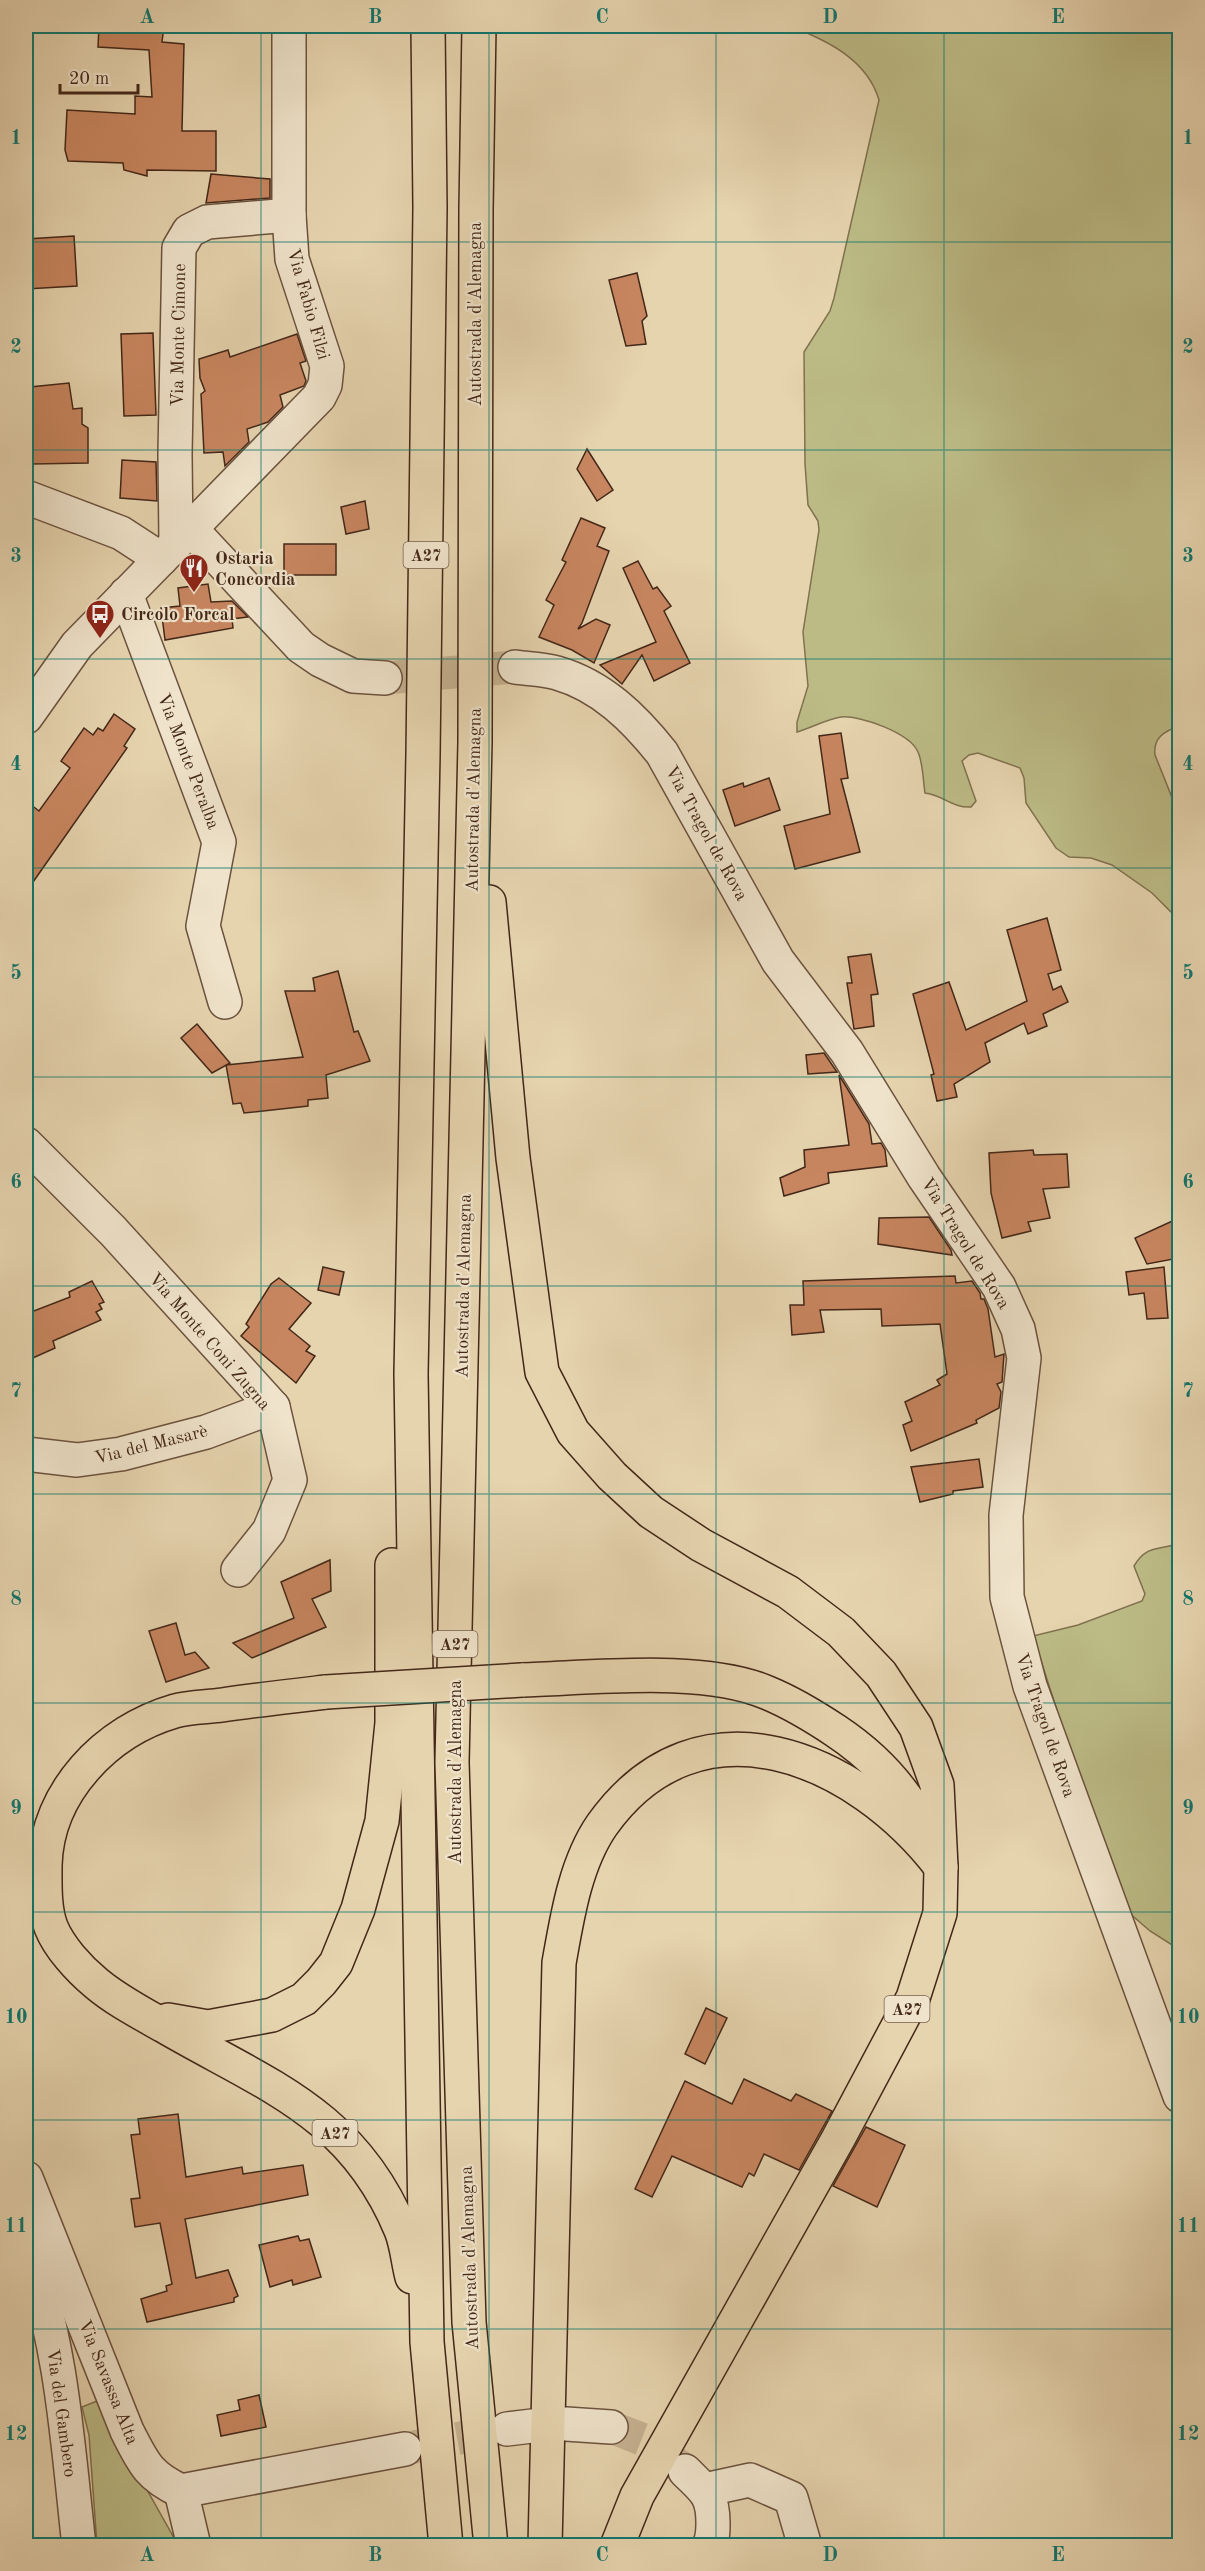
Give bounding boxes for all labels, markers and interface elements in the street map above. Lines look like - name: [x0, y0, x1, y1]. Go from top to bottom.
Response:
- text: A: [139, 8, 155, 28]
- text: B: [368, 8, 382, 28]
- text: C: [595, 8, 609, 28]
- text: D: [822, 8, 838, 28]
- text: E: [1051, 8, 1065, 28]
- scale bar: [60, 57, 138, 95]
- text: 20 m: [69, 70, 109, 88]
- text: 1: [10, 129, 22, 149]
- text: 1: [1182, 129, 1194, 149]
- street label: Autostrada d'Alemagna: [467, 222, 485, 406]
- street label: Via Fabio Filzi: [284, 247, 333, 362]
- street label: Via Monte Cimone: [169, 263, 189, 407]
- text: 2: [10, 338, 22, 358]
- text: 2: [1182, 338, 1194, 358]
- road number: A27: [404, 542, 448, 568]
- text: 3: [10, 547, 22, 567]
- text: 3: [1182, 547, 1194, 567]
- place label: Ostaria Concordia: [215, 550, 295, 589]
- restaurant icon: Ostaria Concordia: [178, 552, 210, 594]
- bus stop icon: Circolo Forcal: [84, 598, 116, 640]
- place label: Circolo Forcal: [121, 606, 235, 624]
- street label: Via Monte Peralba: [154, 691, 222, 832]
- street label: Autostrada d'Alemagna: [463, 708, 485, 892]
- text: 4: [10, 755, 22, 775]
- text: 4: [1182, 755, 1194, 775]
- street label: Via Tragol de Rova: [662, 763, 751, 904]
- text: 5: [10, 963, 22, 984]
- text: 5: [1182, 963, 1194, 984]
- text: 6: [10, 1173, 22, 1193]
- text: 6: [1182, 1173, 1194, 1193]
- street label: Via Tragol de Rova: [917, 1175, 1013, 1313]
- street label: Autostrada d'Alemagna: [453, 1194, 475, 1378]
- street label: Via Monte Coni Zugna: [145, 1270, 274, 1414]
- text: 7: [10, 1382, 22, 1402]
- text: 7: [1182, 1382, 1194, 1402]
- street label: Via del Masarè: [93, 1422, 210, 1468]
- text: 8: [10, 1590, 22, 1610]
- text: 8: [1182, 1590, 1194, 1610]
- road number: A27: [432, 1631, 478, 1657]
- street label: Via Tragol de Rova: [1012, 1651, 1078, 1800]
- street label: Autostrada d'Alemagna: [447, 1680, 465, 1864]
- text: 9: [10, 1799, 22, 1819]
- text: 9: [1182, 1799, 1194, 1819]
- road number: A27: [884, 1996, 930, 2022]
- text: 10: [4, 2008, 28, 2028]
- text: 10: [1176, 2008, 1200, 2028]
- road number: A27: [312, 2120, 358, 2146]
- street label: Autostrada d'Alemagna: [458, 2165, 482, 2350]
- text: 11: [4, 2217, 28, 2237]
- text: 11: [1176, 2217, 1200, 2237]
- street label: Via Savassa Alta: [75, 2318, 141, 2447]
- street label: Via del Gambero: [43, 2348, 79, 2479]
- text: 12: [4, 2425, 28, 2445]
- text: 12: [1176, 2425, 1200, 2445]
- text: A: [139, 2546, 155, 2566]
- text: B: [368, 2546, 382, 2566]
- text: C: [595, 2546, 609, 2566]
- text: D: [822, 2546, 838, 2566]
- text: E: [1051, 2546, 1065, 2566]

